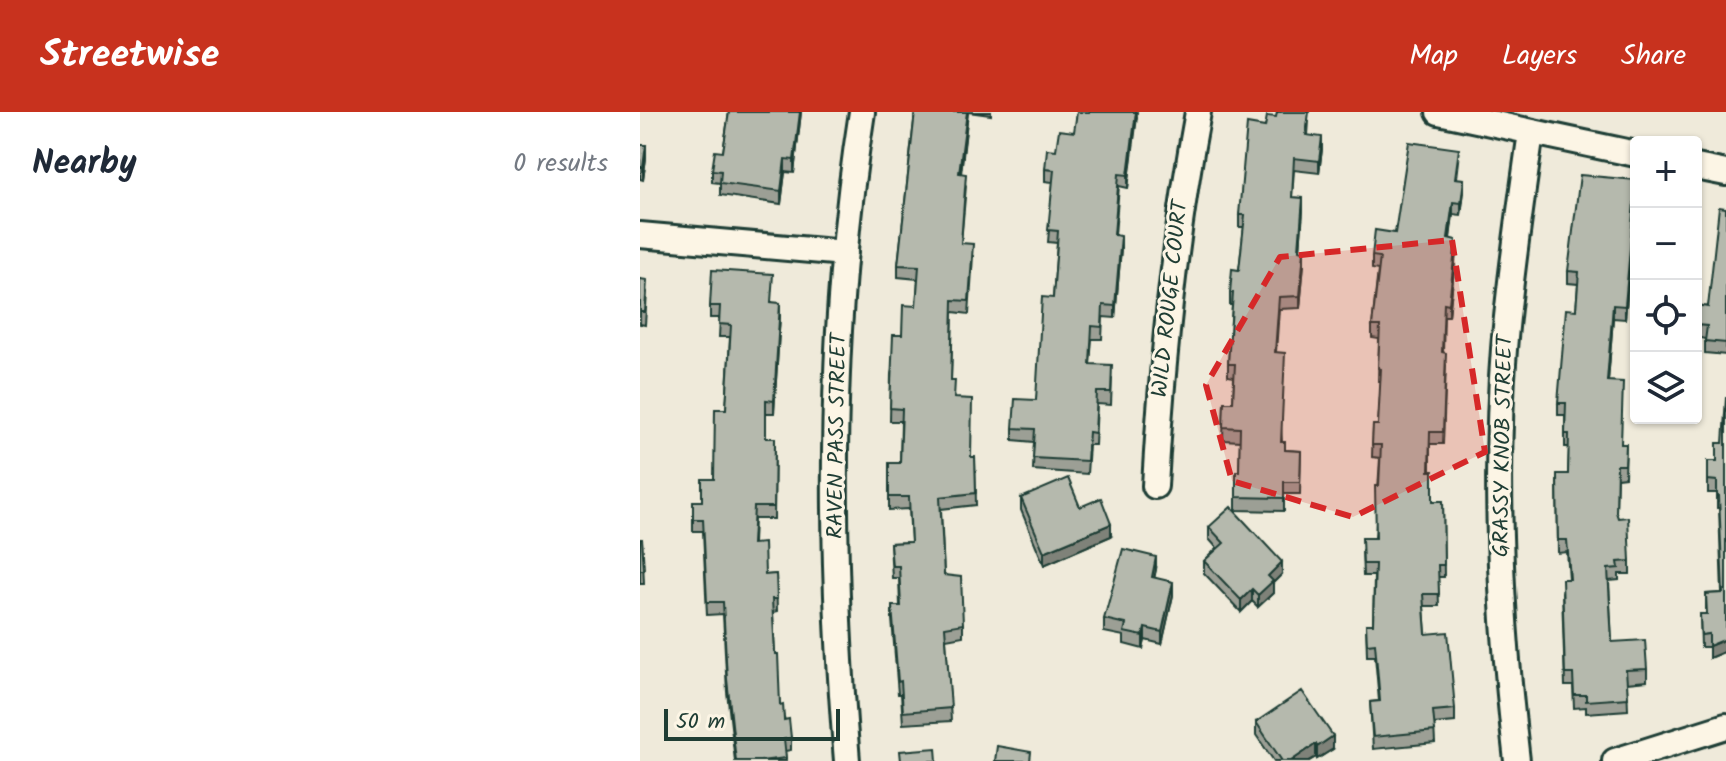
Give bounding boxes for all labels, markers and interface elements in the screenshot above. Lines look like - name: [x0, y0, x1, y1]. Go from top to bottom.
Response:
- text: Streetwise: [40, 26, 219, 86]
- text: Map: [1409, 34, 1458, 79]
- text: Layers: [1502, 34, 1577, 79]
- text: Share: [1621, 34, 1686, 79]
- map controls: [1630, 136, 1702, 424]
- button: +: [1630, 136, 1702, 208]
- text: Nearby: [32, 137, 137, 191]
- text: 0 results: [513, 143, 608, 185]
- street label: WILD ROUGE COURT: [1143, 196, 1199, 399]
- button: −: [1630, 208, 1702, 280]
- button: locate: [1630, 280, 1702, 352]
- street label: RAVEN PASS STREET: [819, 331, 857, 539]
- street label: GRASSY KNOB STREET: [1485, 332, 1523, 558]
- button: layers: [1630, 352, 1702, 424]
- scale bar: [664, 705, 840, 741]
- text: 50 m: [676, 705, 725, 740]

